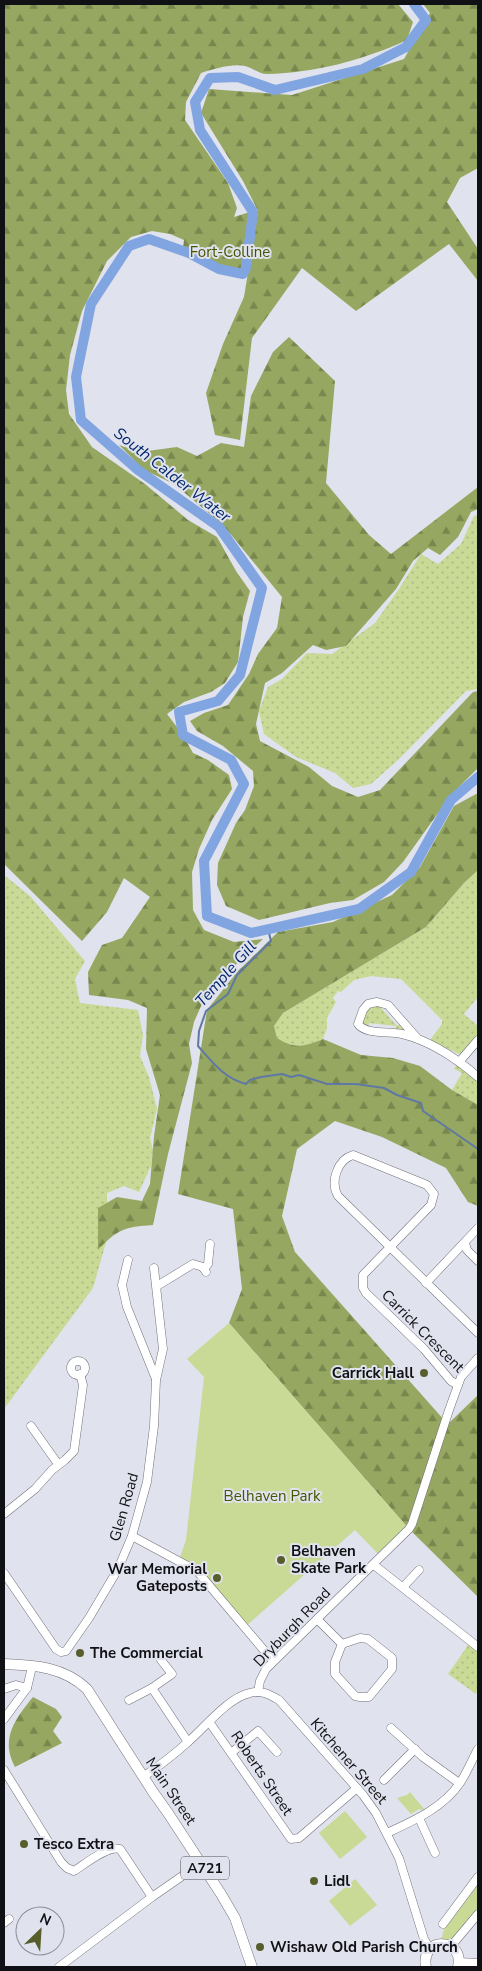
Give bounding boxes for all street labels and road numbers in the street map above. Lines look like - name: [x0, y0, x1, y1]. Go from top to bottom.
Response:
- street label: Carrick Crescent: [377, 1285, 469, 1377]
- street label: Glen Road: [105, 1470, 143, 1544]
- street label: Dryburgh Road: [249, 1583, 335, 1671]
- street label: Kitchener Street: [306, 1714, 393, 1809]
- street label: Roberts Street: [226, 1727, 298, 1820]
- street label: Main Street: [141, 1753, 201, 1829]
- road number: A721: [181, 1856, 229, 1880]

